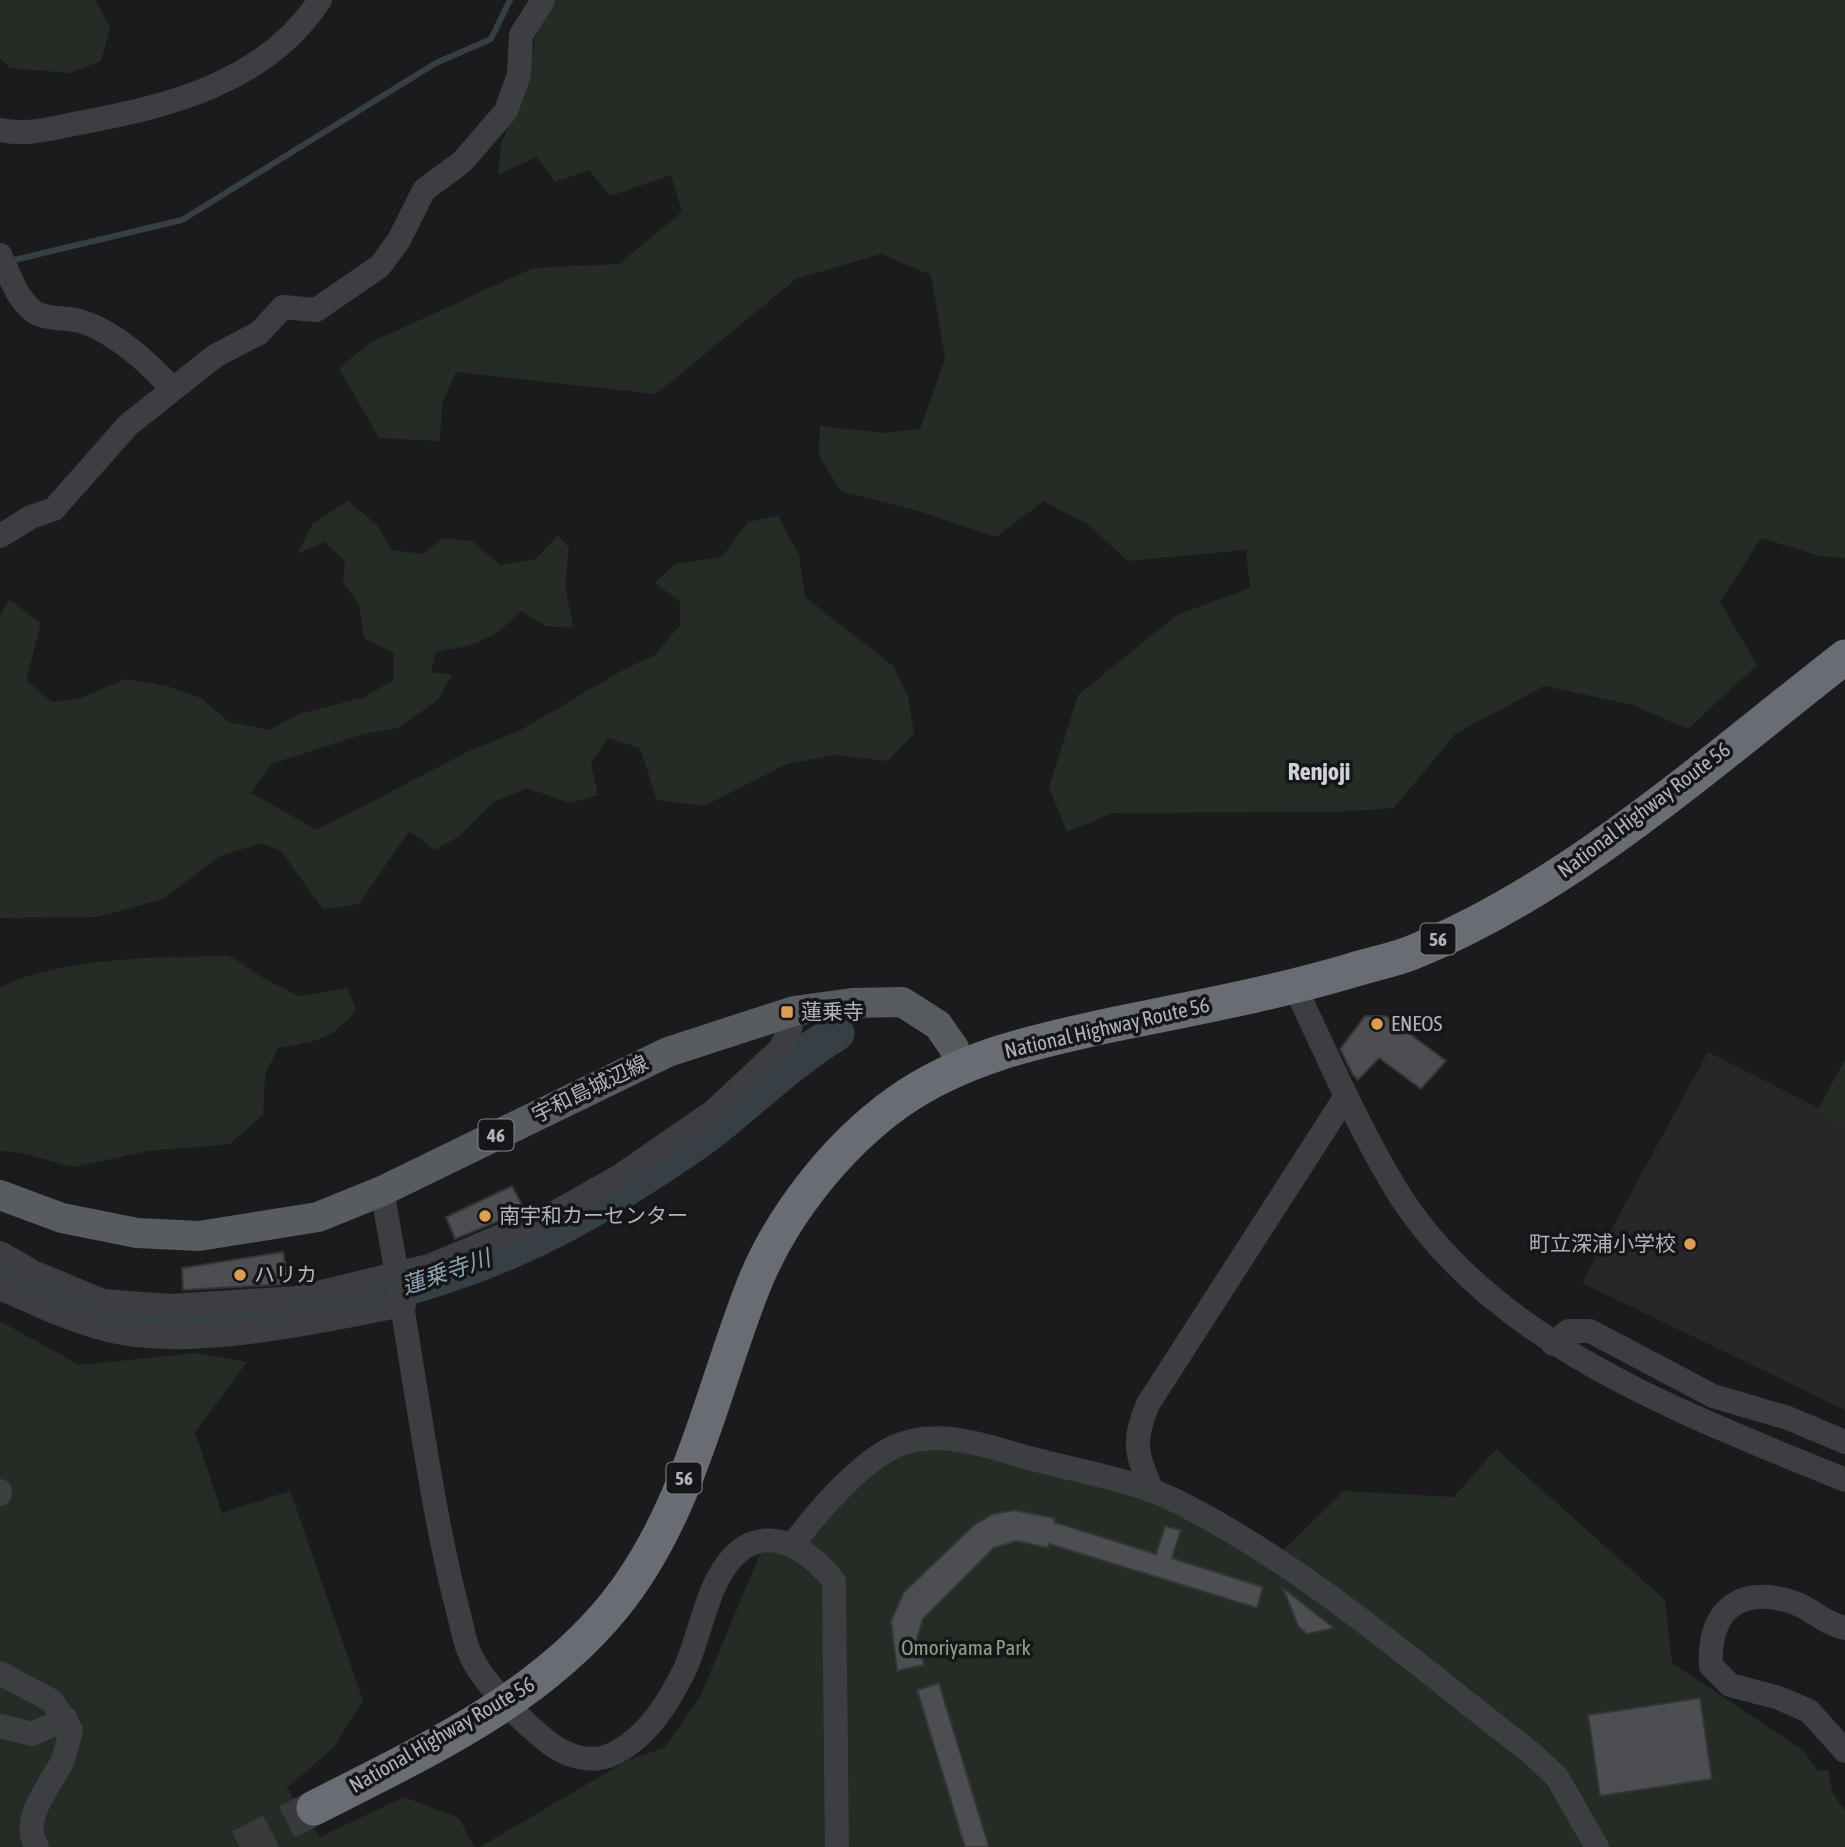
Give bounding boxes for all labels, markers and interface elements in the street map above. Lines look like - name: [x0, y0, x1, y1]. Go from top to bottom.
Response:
- street label: National Highway Route 56: [1552, 736, 1734, 882]
- district label: Renjoji: [1288, 758, 1350, 785]
- road number: 56: [1420, 923, 1456, 954]
- street label: National Highway Route 56: [1002, 992, 1212, 1062]
- place label: 蓮乗寺: [801, 999, 864, 1023]
- marker: 蓮乗寺: [779, 1004, 795, 1020]
- place label: ENEOS: [1391, 1011, 1443, 1035]
- marker: ENEOS: [1369, 1016, 1385, 1032]
- street label: 宇和島城辺線: [528, 1050, 651, 1127]
- road number: 46: [478, 1120, 514, 1150]
- place label: 南宇和カーセンター: [499, 1203, 688, 1227]
- marker: 南宇和カーセンター: [477, 1208, 493, 1224]
- place label: 町立深浦小学校: [1529, 1231, 1676, 1255]
- marker: 町立深浦小学校: [1682, 1236, 1698, 1252]
- water label: 蓮乗寺川: [398, 1244, 497, 1299]
- place label: ハリカ: [254, 1262, 317, 1286]
- marker: ハリカ: [232, 1267, 248, 1283]
- road number: 56: [666, 1462, 702, 1494]
- park label: Omoriyama Park: [901, 1635, 1031, 1659]
- street label: National Highway Route 56: [345, 1671, 538, 1797]

